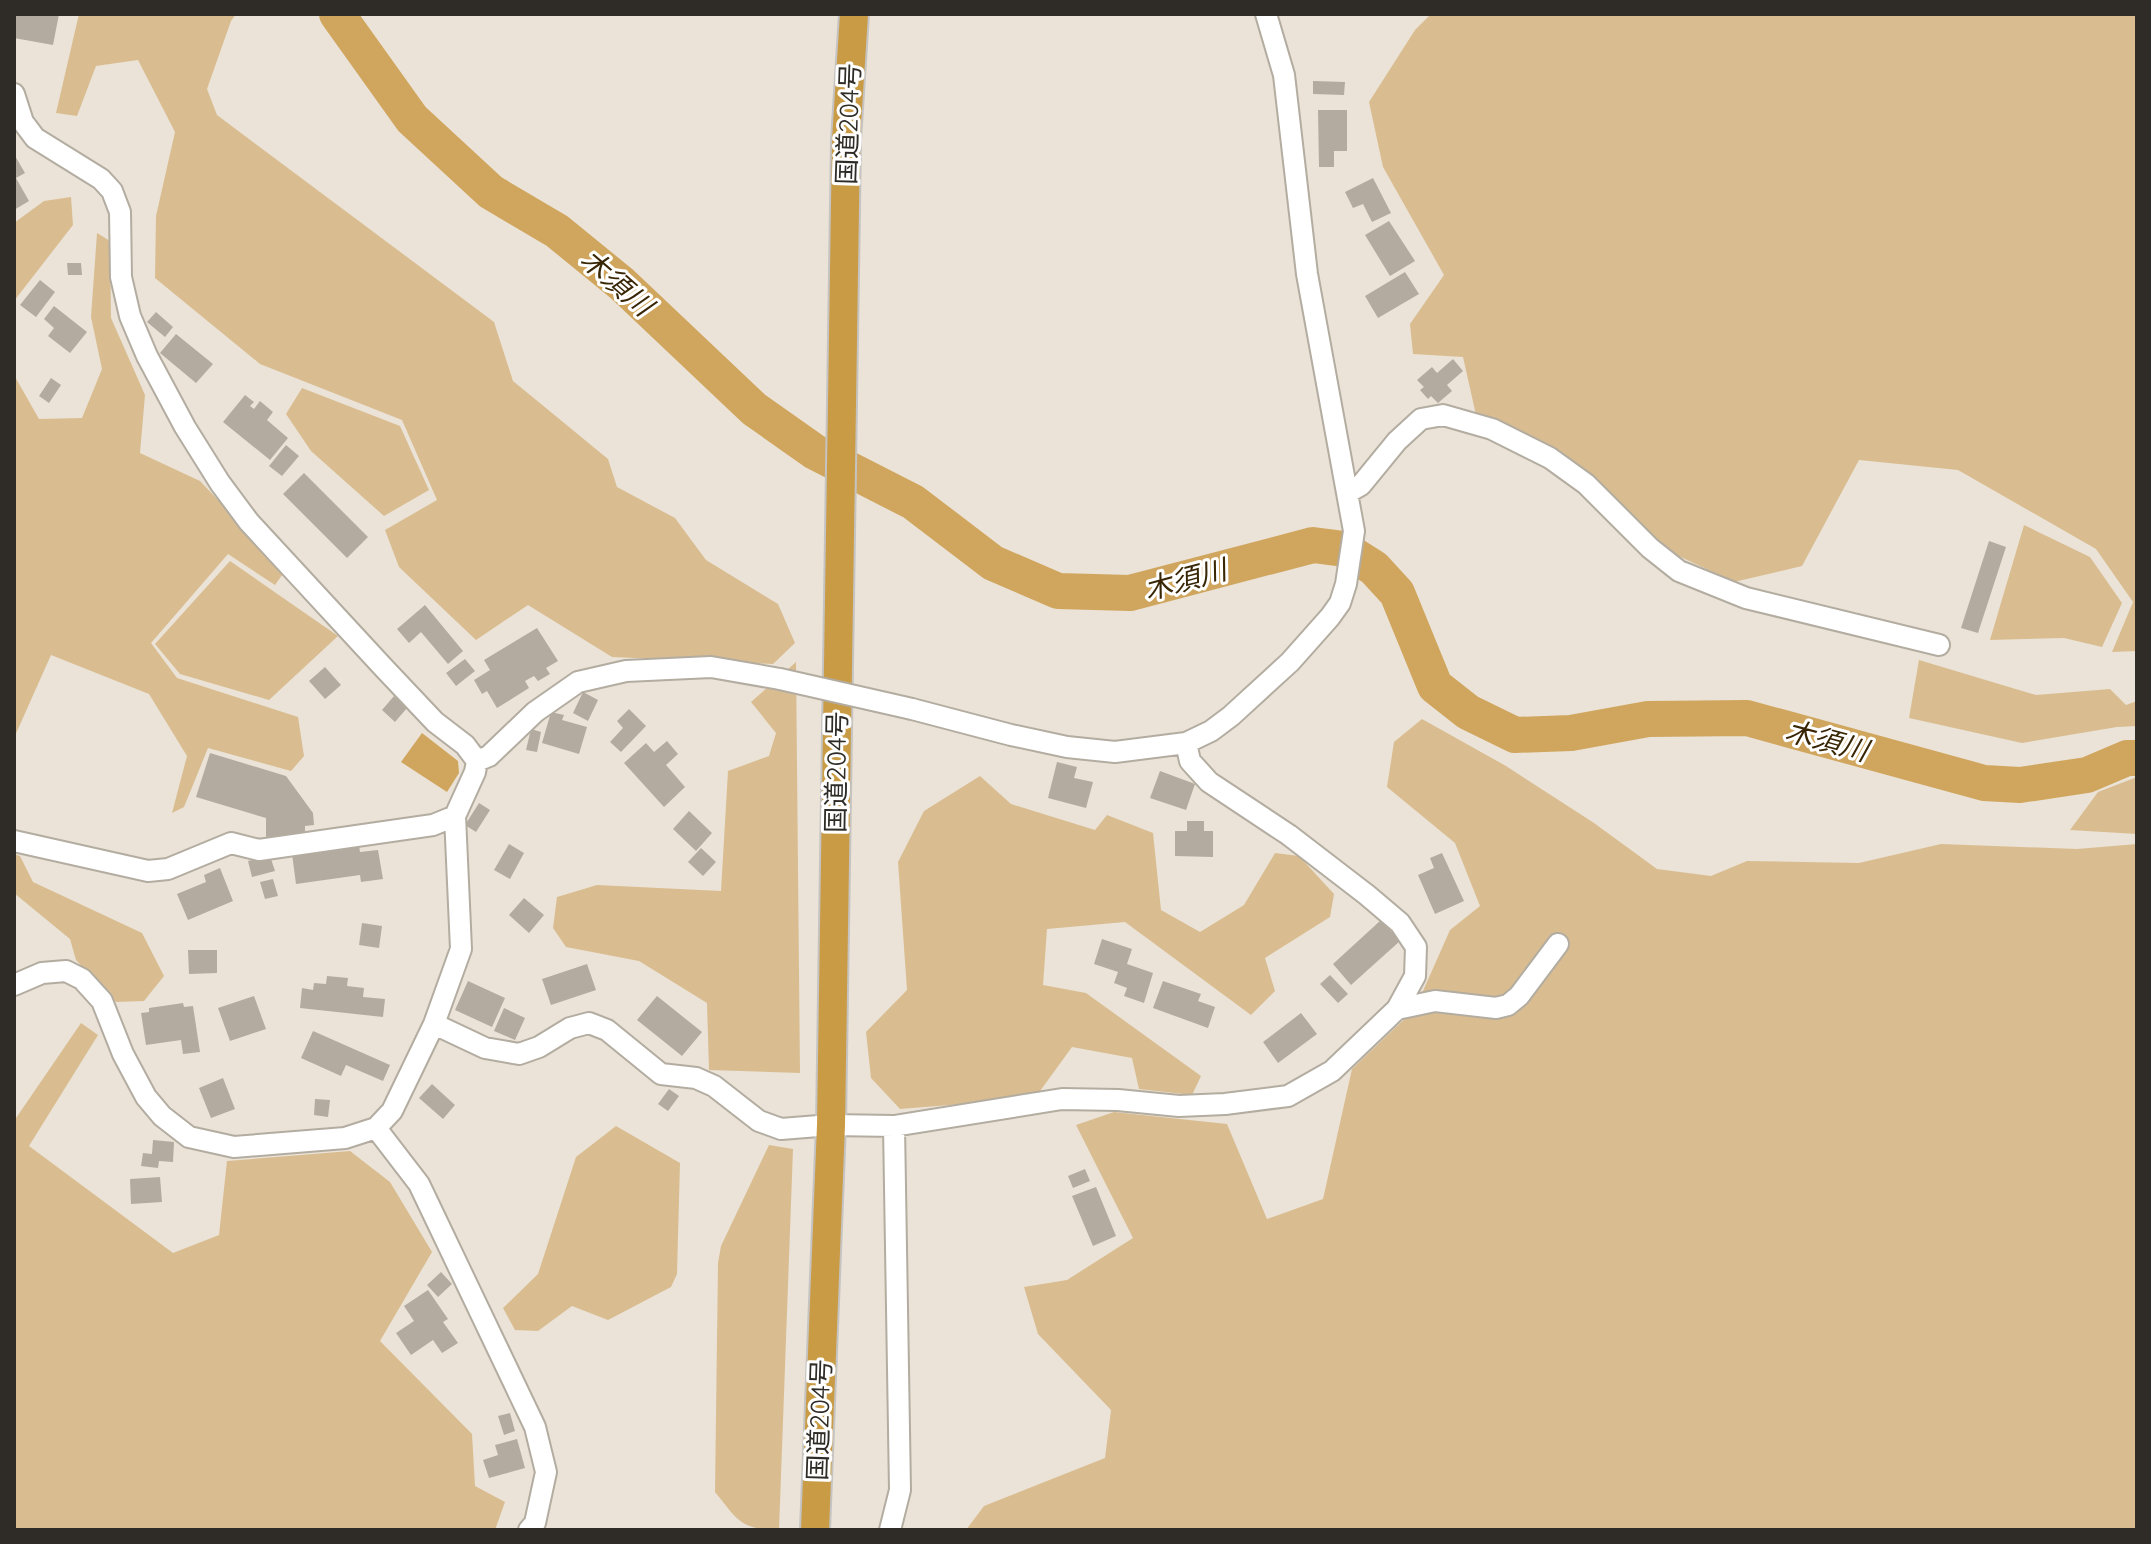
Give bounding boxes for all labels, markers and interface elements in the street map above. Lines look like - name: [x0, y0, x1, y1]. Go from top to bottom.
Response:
- street label: 国道204号: [829, 63, 867, 185]
- water label: 木須川: [574, 241, 662, 325]
- water label: 木須川: [1140, 550, 1233, 607]
- street label: 国道204号: [818, 711, 854, 833]
- water label: 木須川: [1782, 712, 1875, 769]
- street label: 国道204号: [800, 1359, 838, 1481]

